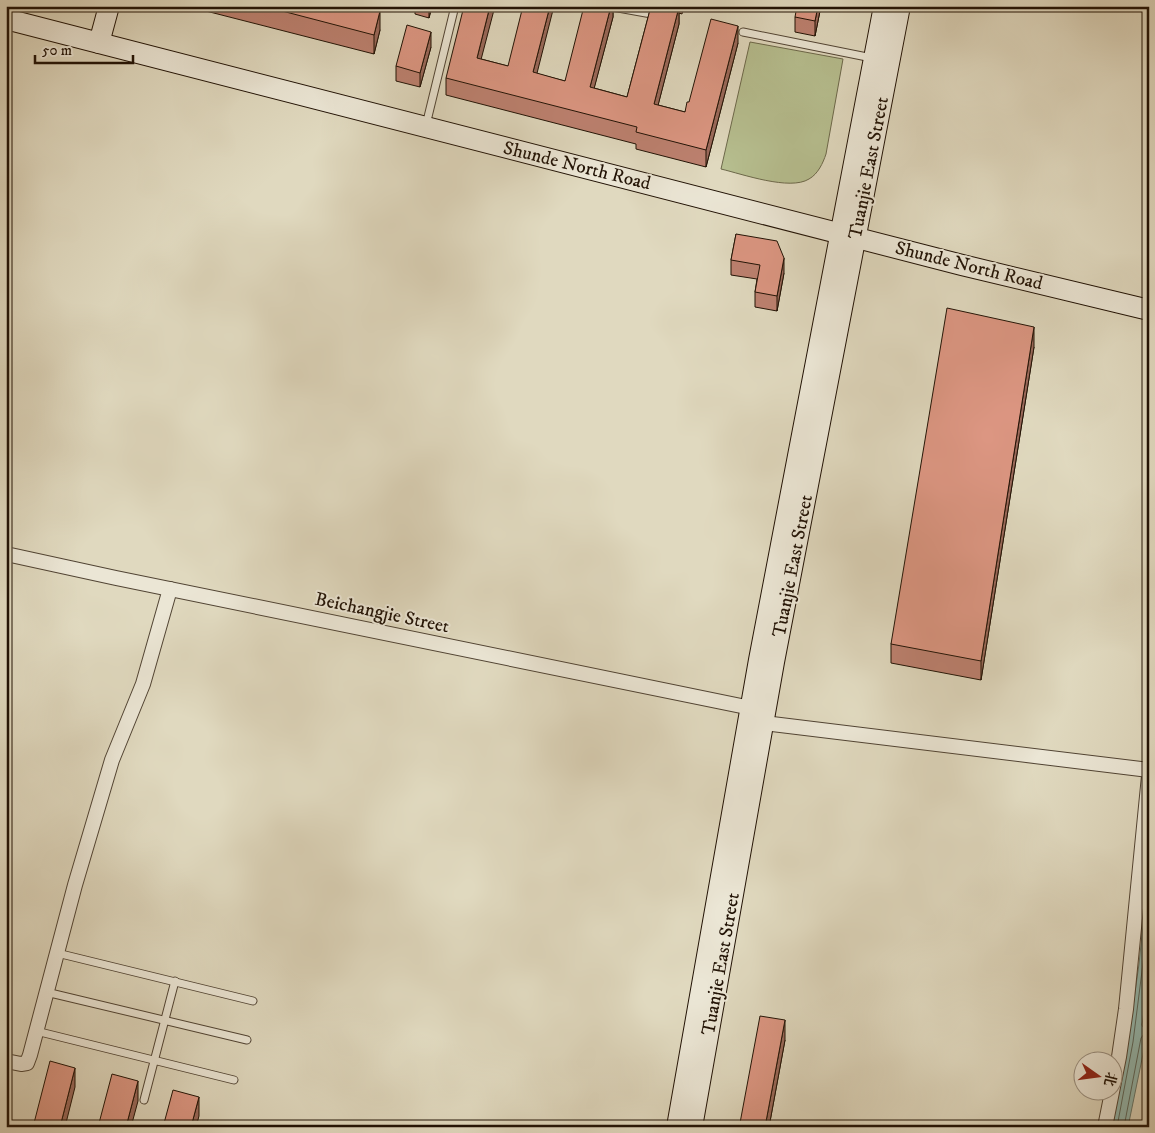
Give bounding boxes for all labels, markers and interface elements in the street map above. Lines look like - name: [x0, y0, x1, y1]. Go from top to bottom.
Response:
- scale bar: [35, 32, 132, 64]
- text: 50 m: [42, 41, 72, 60]
- street label: Tuanjie East Street: [844, 95, 894, 241]
- street label: Shunde North Road: [501, 137, 654, 196]
- street label: Shunde North Road: [893, 237, 1046, 296]
- street label: Tuanjie East Street: [768, 493, 818, 639]
- street label: Beichangjie Street: [313, 588, 451, 638]
- street label: Tuanjie East Street: [697, 891, 745, 1037]
- north arrow: [1072, 1050, 1122, 1100]
- text: 北: [1099, 1070, 1120, 1088]

